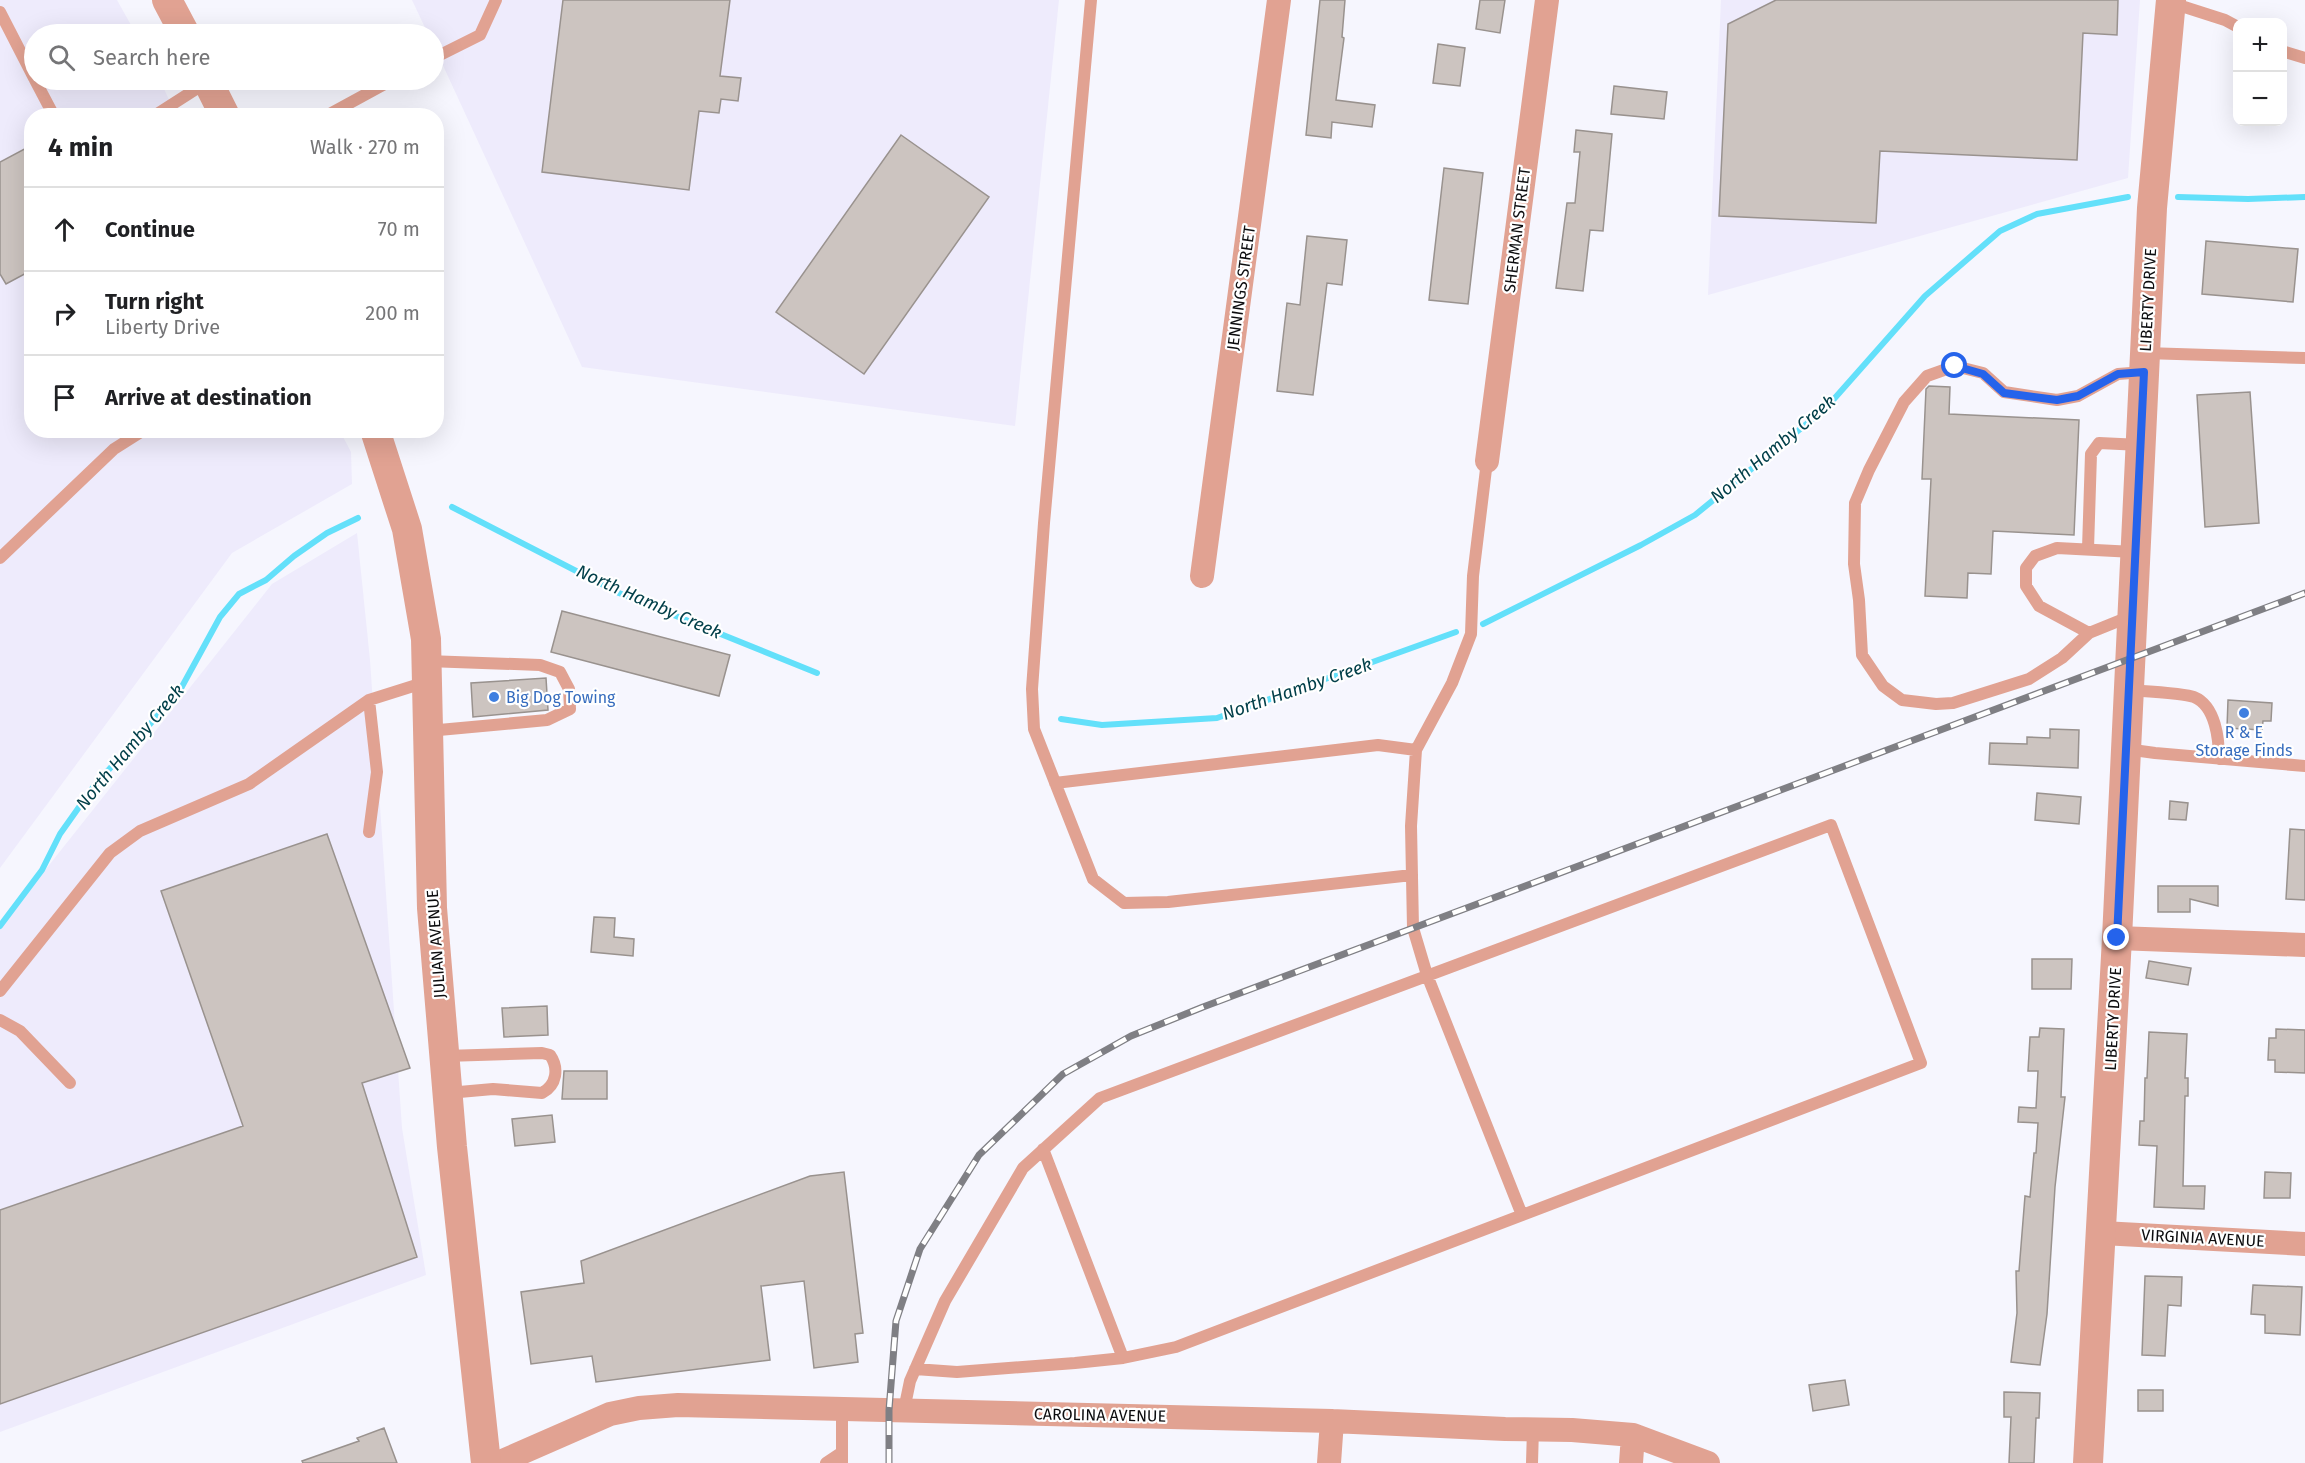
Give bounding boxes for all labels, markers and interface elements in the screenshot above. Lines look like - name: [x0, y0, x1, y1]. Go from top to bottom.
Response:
- map controls: [2233, 18, 2287, 126]
- button: +: [2233, 18, 2287, 72]
- search box: [24, 24, 444, 90]
- icon: search: [45, 41, 78, 74]
- text: Search here: [93, 44, 211, 71]
- button: −: [2233, 72, 2287, 126]
- text: 4 min: [48, 132, 113, 163]
- text: Walk · 270 m: [310, 135, 420, 159]
- street label: SHERMAN STREET: [1500, 165, 1534, 294]
- icon: ahead: [48, 213, 81, 246]
- text: Continue: [105, 216, 195, 243]
- text: 70 m: [378, 217, 420, 241]
- street label: JENNINGS STREET: [1223, 224, 1259, 352]
- street label: LIBERTY DRIVE: [2136, 248, 2160, 352]
- text: Turn right: [105, 288, 204, 315]
- icon: right: [48, 297, 81, 330]
- text: 200 m: [365, 301, 420, 325]
- text: Liberty Drive: [105, 315, 220, 339]
- route start: [1941, 352, 1967, 378]
- icon: arrive: [48, 381, 81, 414]
- text: Arrive at destination: [105, 384, 312, 411]
- water label: North Hamby Creek: [1706, 390, 1840, 508]
- water label: North Hamby Creek: [573, 560, 725, 644]
- water label: North Hamby Creek: [1219, 653, 1375, 725]
- water label: North Hamby Creek: [71, 680, 189, 814]
- place label: Big Dog Towing: [506, 688, 616, 707]
- marker: Big Dog Towing: [487, 690, 501, 704]
- marker: R & E Storage Finds: [2237, 706, 2251, 720]
- place label: R & E Storage Finds: [2195, 723, 2293, 760]
- street label: JULIAN AVENUE: [423, 889, 449, 999]
- route end: [2103, 924, 2129, 950]
- street label: LIBERTY DRIVE: [2101, 967, 2125, 1071]
- street label: VIRGINIA AVENUE: [2141, 1225, 2265, 1251]
- street label: CAROLINA AVENUE: [1034, 1404, 1166, 1426]

